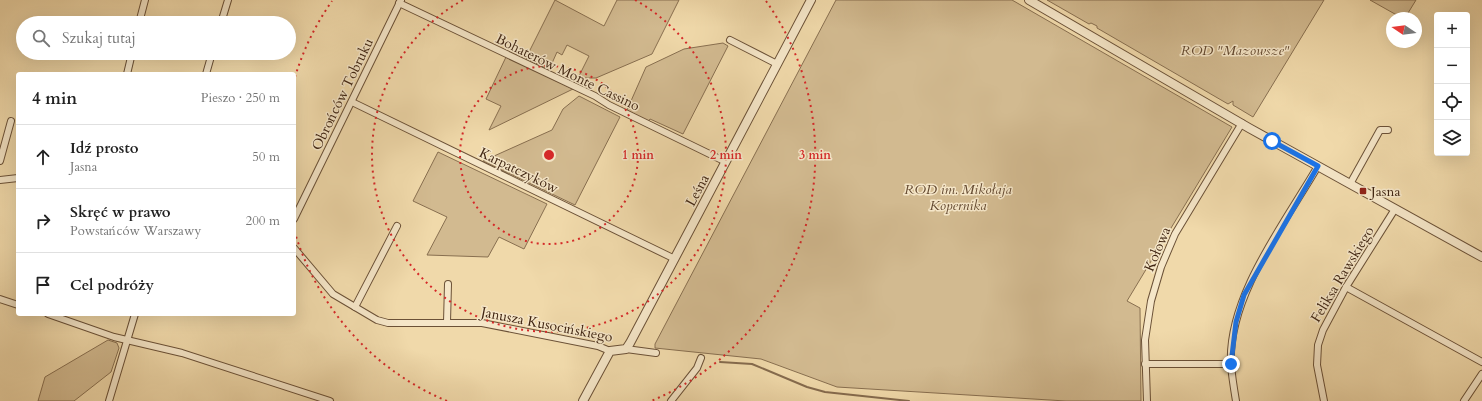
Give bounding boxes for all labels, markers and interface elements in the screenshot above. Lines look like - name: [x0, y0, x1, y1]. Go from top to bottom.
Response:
- north arrow: [1386, 12, 1422, 48]
- map controls: [1434, 12, 1470, 156]
- button: +: [1434, 12, 1470, 48]
- search box: [16, 16, 296, 60]
- icon: search: [30, 27, 52, 49]
- text: Szukaj tutaj: [62, 28, 136, 48]
- street label: Bohaterów Monte Cassino: [493, 29, 643, 116]
- street label: Obrońców Tobruku: [307, 35, 378, 153]
- park label: ROD "Mazowsze": [1181, 41, 1290, 60]
- button: −: [1434, 48, 1470, 84]
- button: locate: [1434, 84, 1470, 120]
- text: 4 min: [32, 87, 77, 110]
- text: Pieszo · 250 m: [201, 89, 280, 107]
- button: layers: [1434, 120, 1470, 156]
- route start: [1263, 132, 1281, 150]
- text: Idź prosto: [70, 138, 138, 158]
- street label: Karpatczyków: [476, 143, 562, 198]
- icon: ahead: [32, 146, 54, 168]
- text: 1 min: [622, 147, 654, 163]
- text: 2 min: [710, 147, 742, 163]
- text: 3 min: [799, 147, 831, 163]
- text: 50 m: [252, 148, 280, 166]
- centre of rings: [542, 148, 556, 162]
- text: Jasna: [70, 158, 97, 176]
- street label: Leśna: [681, 171, 714, 209]
- park label: ROD im. Mikołaja Kopernika: [904, 180, 1012, 215]
- place label: Jasna: [1369, 182, 1400, 201]
- marker: Jasna: [1358, 186, 1368, 196]
- text: Skręć w prawo: [70, 202, 171, 222]
- icon: right: [32, 210, 54, 232]
- text: 200 m: [246, 212, 280, 230]
- text: Powstańców Warszawy: [70, 222, 201, 240]
- street label: Feliksa Rawskiego: [1306, 222, 1379, 326]
- street label: Kołowa: [1140, 224, 1175, 274]
- icon: arrive: [32, 274, 54, 296]
- text: Cel podróży: [70, 275, 154, 295]
- street label: Janusza Kusocińskiego: [477, 302, 615, 347]
- route end: [1222, 355, 1240, 373]

